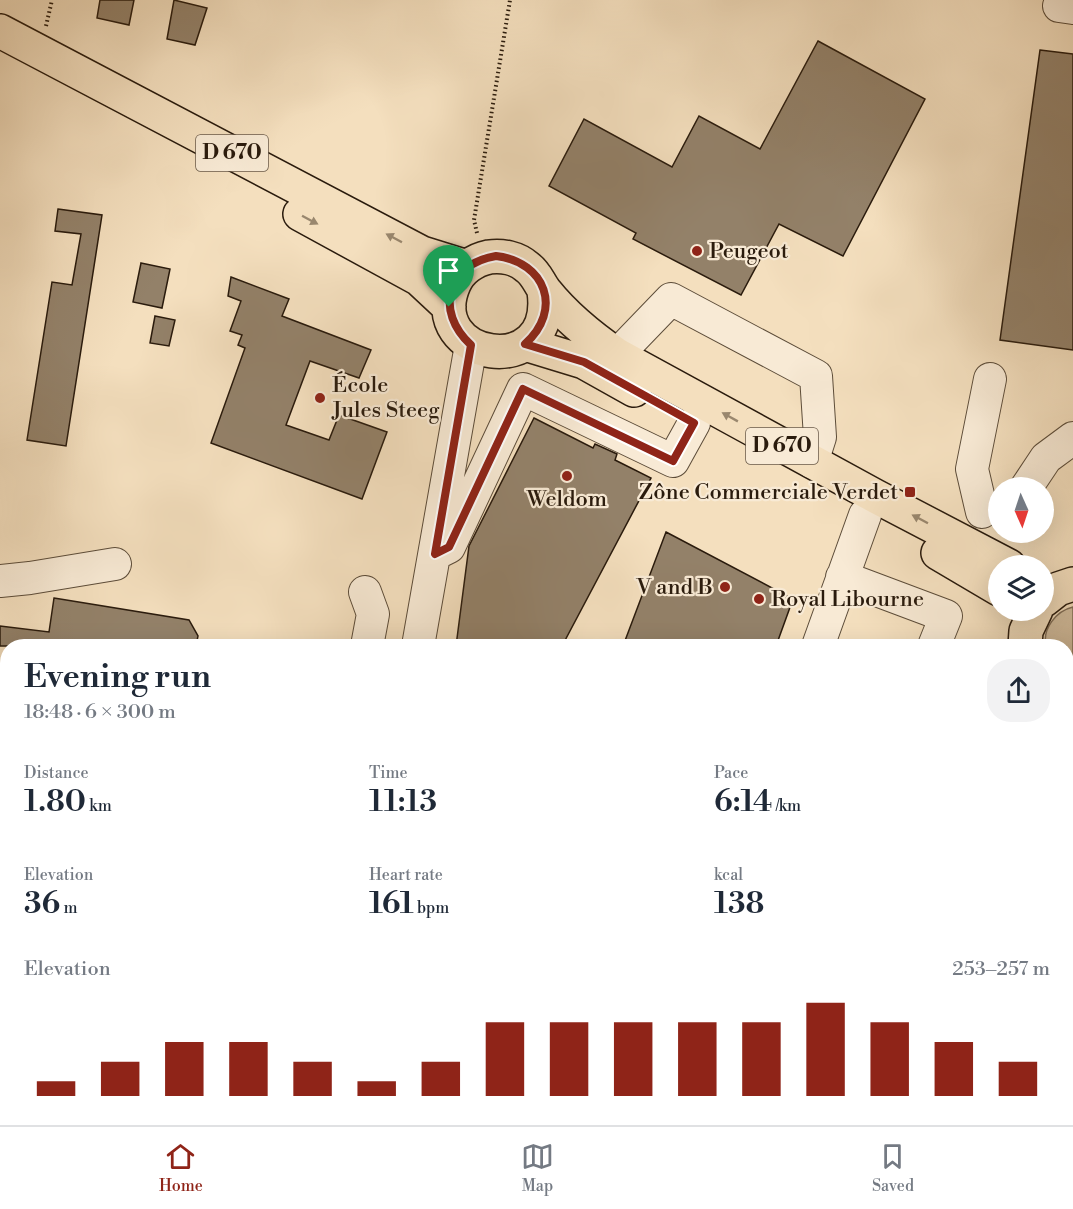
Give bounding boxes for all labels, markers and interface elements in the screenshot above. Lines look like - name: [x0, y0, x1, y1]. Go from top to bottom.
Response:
- road number: D 670: [196, 135, 268, 171]
- one-way arrow: [302, 215, 319, 225]
- one-way arrow: [385, 233, 402, 243]
- place label: Peugeot: [709, 238, 789, 265]
- marker: Peugeot: [690, 244, 704, 258]
- pin: [423, 245, 474, 307]
- icon: arrive: [432, 254, 465, 287]
- place label: École Jules Steeg: [331, 371, 440, 424]
- marker: École Jules Steeg: [313, 391, 327, 405]
- one-way arrow: [721, 412, 738, 422]
- road number: D 670: [746, 428, 818, 464]
- marker: Weldom: [560, 469, 574, 483]
- north arrow: [988, 477, 1054, 543]
- map controls: [988, 477, 1054, 621]
- place label: Zône Commerciale Verdet: [639, 479, 898, 506]
- marker: Zône Commerciale Verdet: [903, 485, 917, 499]
- place label: Weldom: [526, 486, 607, 513]
- one-way arrow: [911, 514, 928, 524]
- button: layers: [988, 555, 1054, 621]
- place label: V and B: [635, 574, 713, 601]
- marker: V and B: [718, 580, 732, 594]
- place label: Royal Libourne: [771, 586, 924, 613]
- marker: Royal Libourne: [752, 592, 766, 606]
- text: Evening run: [24, 657, 211, 698]
- button: share: [987, 659, 1050, 722]
- text: 18:48 · 6 × 300 m: [24, 700, 176, 725]
- text: Distance: [24, 763, 89, 783]
- text: Time: [369, 763, 408, 783]
- text: Pace: [714, 763, 748, 783]
- text: 1.80: [24, 783, 86, 821]
- text: 11:13: [369, 783, 437, 821]
- text: 6:14: [714, 783, 772, 821]
- text: km: [86, 796, 112, 816]
- text: /km: [772, 796, 801, 816]
- text: Elevation: [24, 865, 93, 885]
- text: Heart rate: [369, 865, 443, 885]
- text: kcal: [714, 865, 743, 885]
- text: 36: [24, 885, 60, 923]
- text: 161: [369, 885, 414, 923]
- text: 138: [714, 885, 764, 923]
- text: m: [60, 898, 78, 918]
- text: bpm: [414, 898, 449, 918]
- text: Elevation: [24, 957, 111, 982]
- text: 253–257 m: [952, 957, 1050, 982]
- tab: Home: [159, 1140, 203, 1196]
- tab: Map: [521, 1140, 554, 1196]
- tab: Saved: [872, 1140, 914, 1196]

